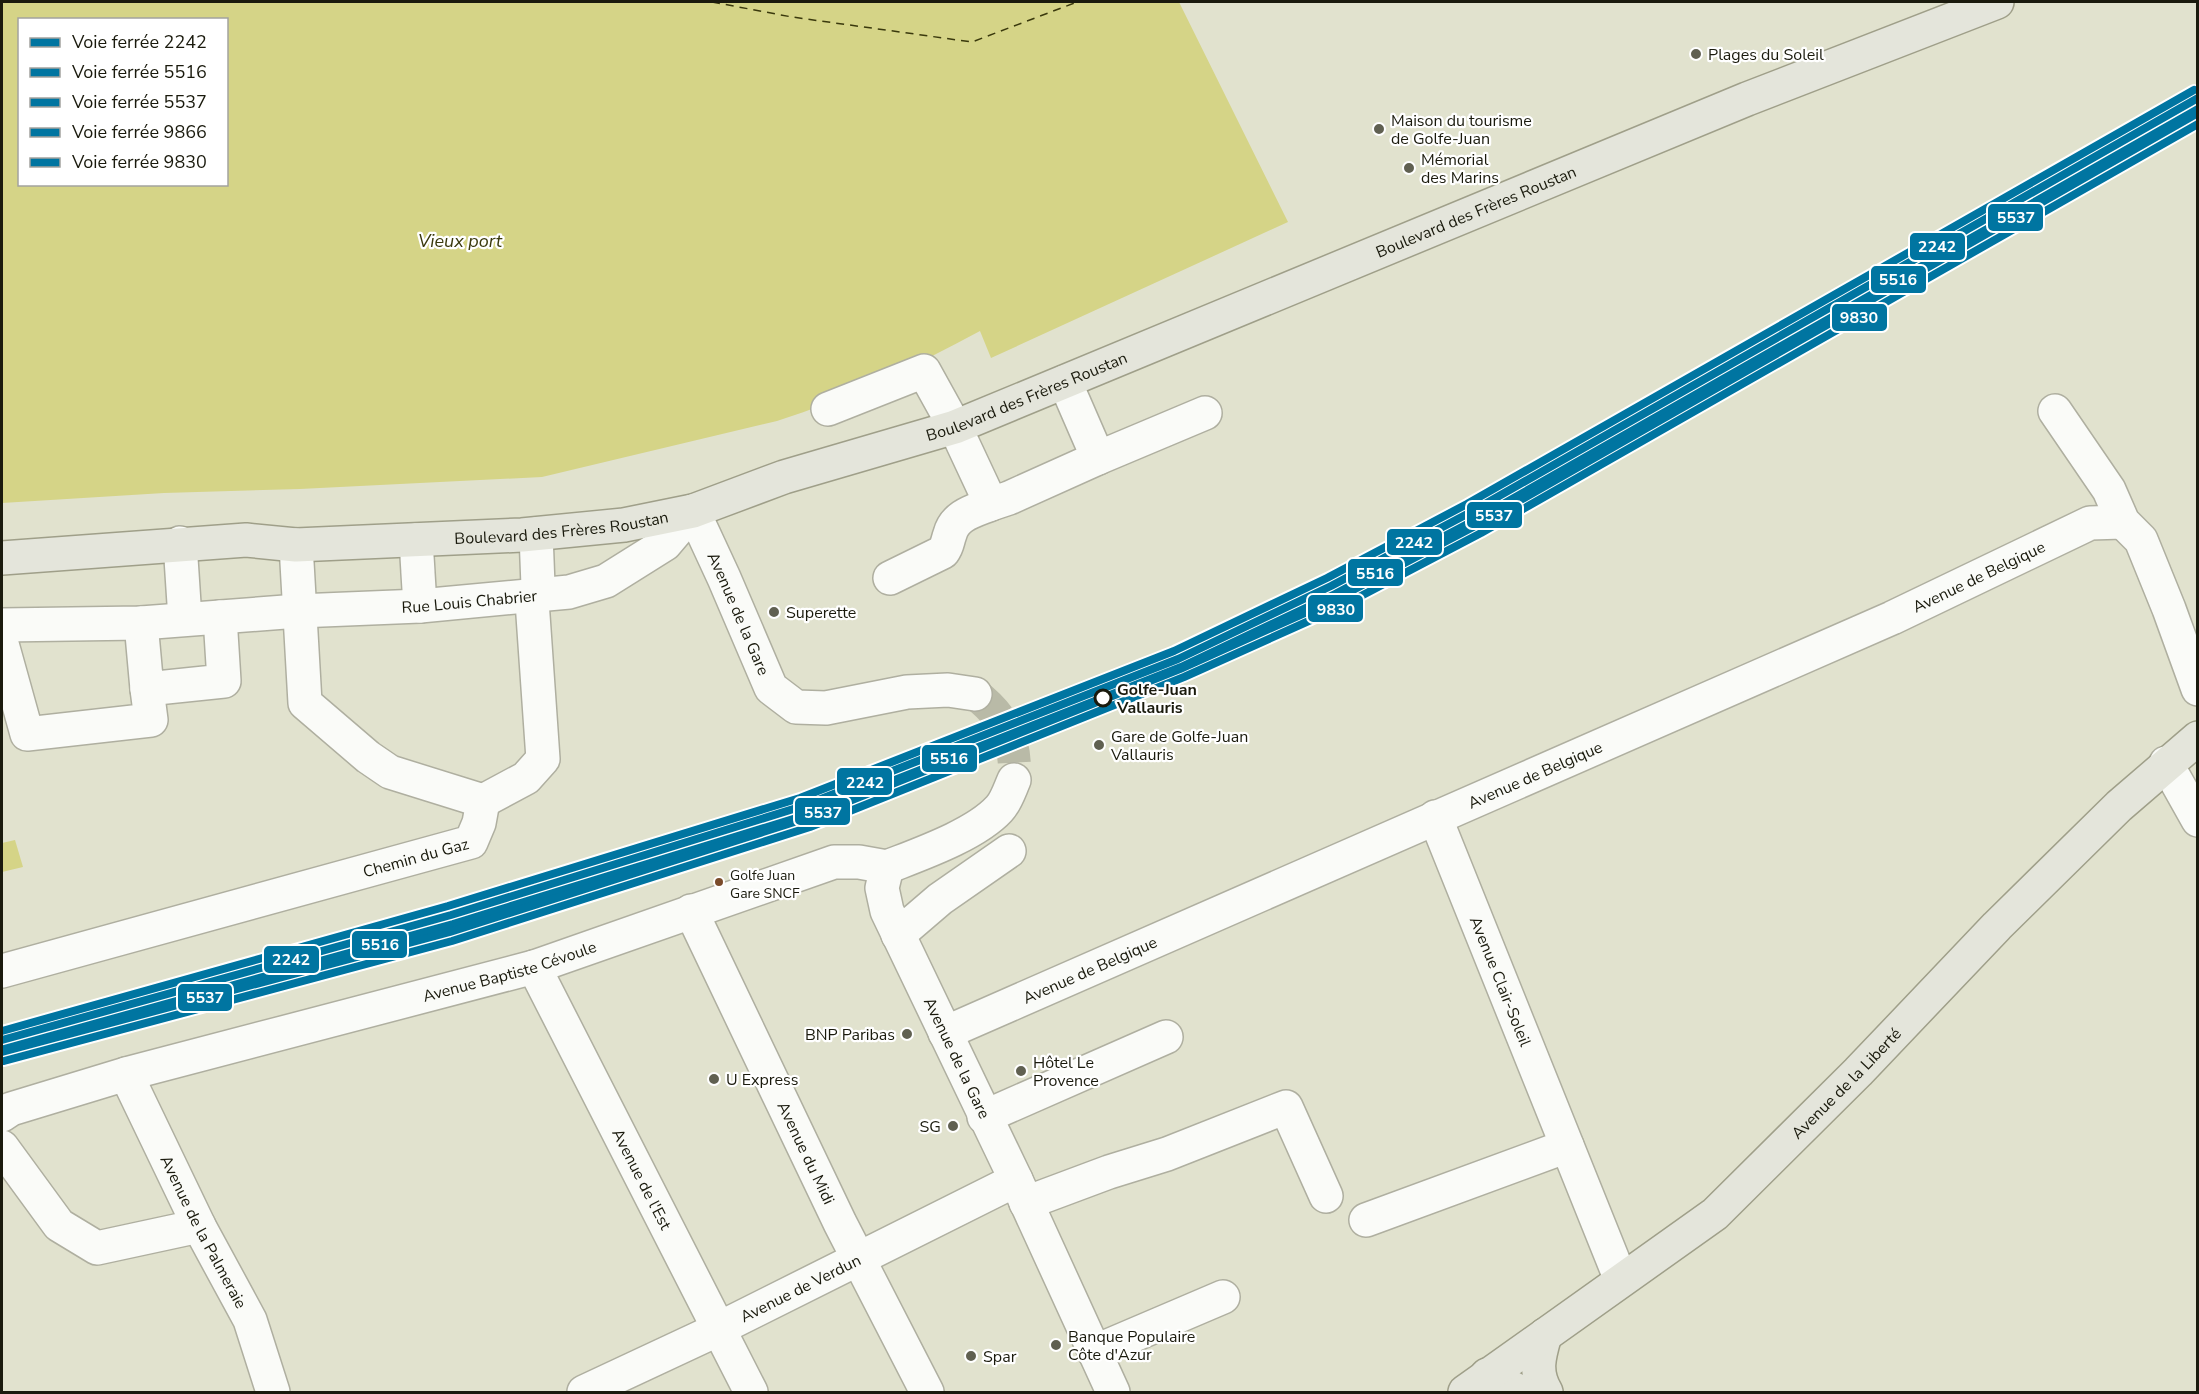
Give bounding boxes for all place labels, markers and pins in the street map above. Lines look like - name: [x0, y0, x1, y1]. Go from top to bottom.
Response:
- place label: Plages du Soleil: [1708, 44, 1824, 66]
- marker: Plages du Soleil: [1689, 47, 1703, 61]
- place label: Maison du tourisme de Golfe-Juan: [1391, 110, 1532, 150]
- marker: Maison du tourisme de Golfe-Juan: [1372, 122, 1386, 136]
- place label: Mémorial des Marins: [1421, 149, 1499, 189]
- marker: Mémorial des Marins: [1402, 161, 1416, 175]
- place label: Superette: [786, 602, 856, 624]
- marker: Superette: [767, 605, 781, 619]
- place label: Golfe-Juan Vallauris: [1116, 679, 1197, 719]
- marker: Golfe-Juan Vallauris: [1094, 689, 1112, 707]
- place label: Gare de Golfe-Juan Vallauris: [1110, 726, 1248, 766]
- marker: Gare de Golfe-Juan Vallauris: [1092, 738, 1106, 752]
- place label: Golfe Juan Gare SNCF: [730, 866, 800, 903]
- marker: Golfe Juan Gare SNCF: [713, 876, 725, 888]
- place label: BNP Paribas: [805, 1024, 895, 1046]
- marker: BNP Paribas: [900, 1027, 914, 1041]
- place label: Hôtel Le Provence: [1033, 1052, 1099, 1092]
- marker: Hôtel Le Provence: [1014, 1064, 1028, 1078]
- place label: U Express: [726, 1069, 798, 1091]
- marker: U Express: [707, 1072, 721, 1086]
- place label: SG: [920, 1116, 941, 1138]
- marker: SG: [946, 1119, 960, 1133]
- place label: Banque Populaire Côte d'Azur: [1068, 1326, 1195, 1366]
- marker: Banque Populaire Côte d'Azur: [1049, 1338, 1063, 1352]
- place label: Spar: [983, 1346, 1017, 1368]
- marker: Spar: [964, 1349, 978, 1363]

